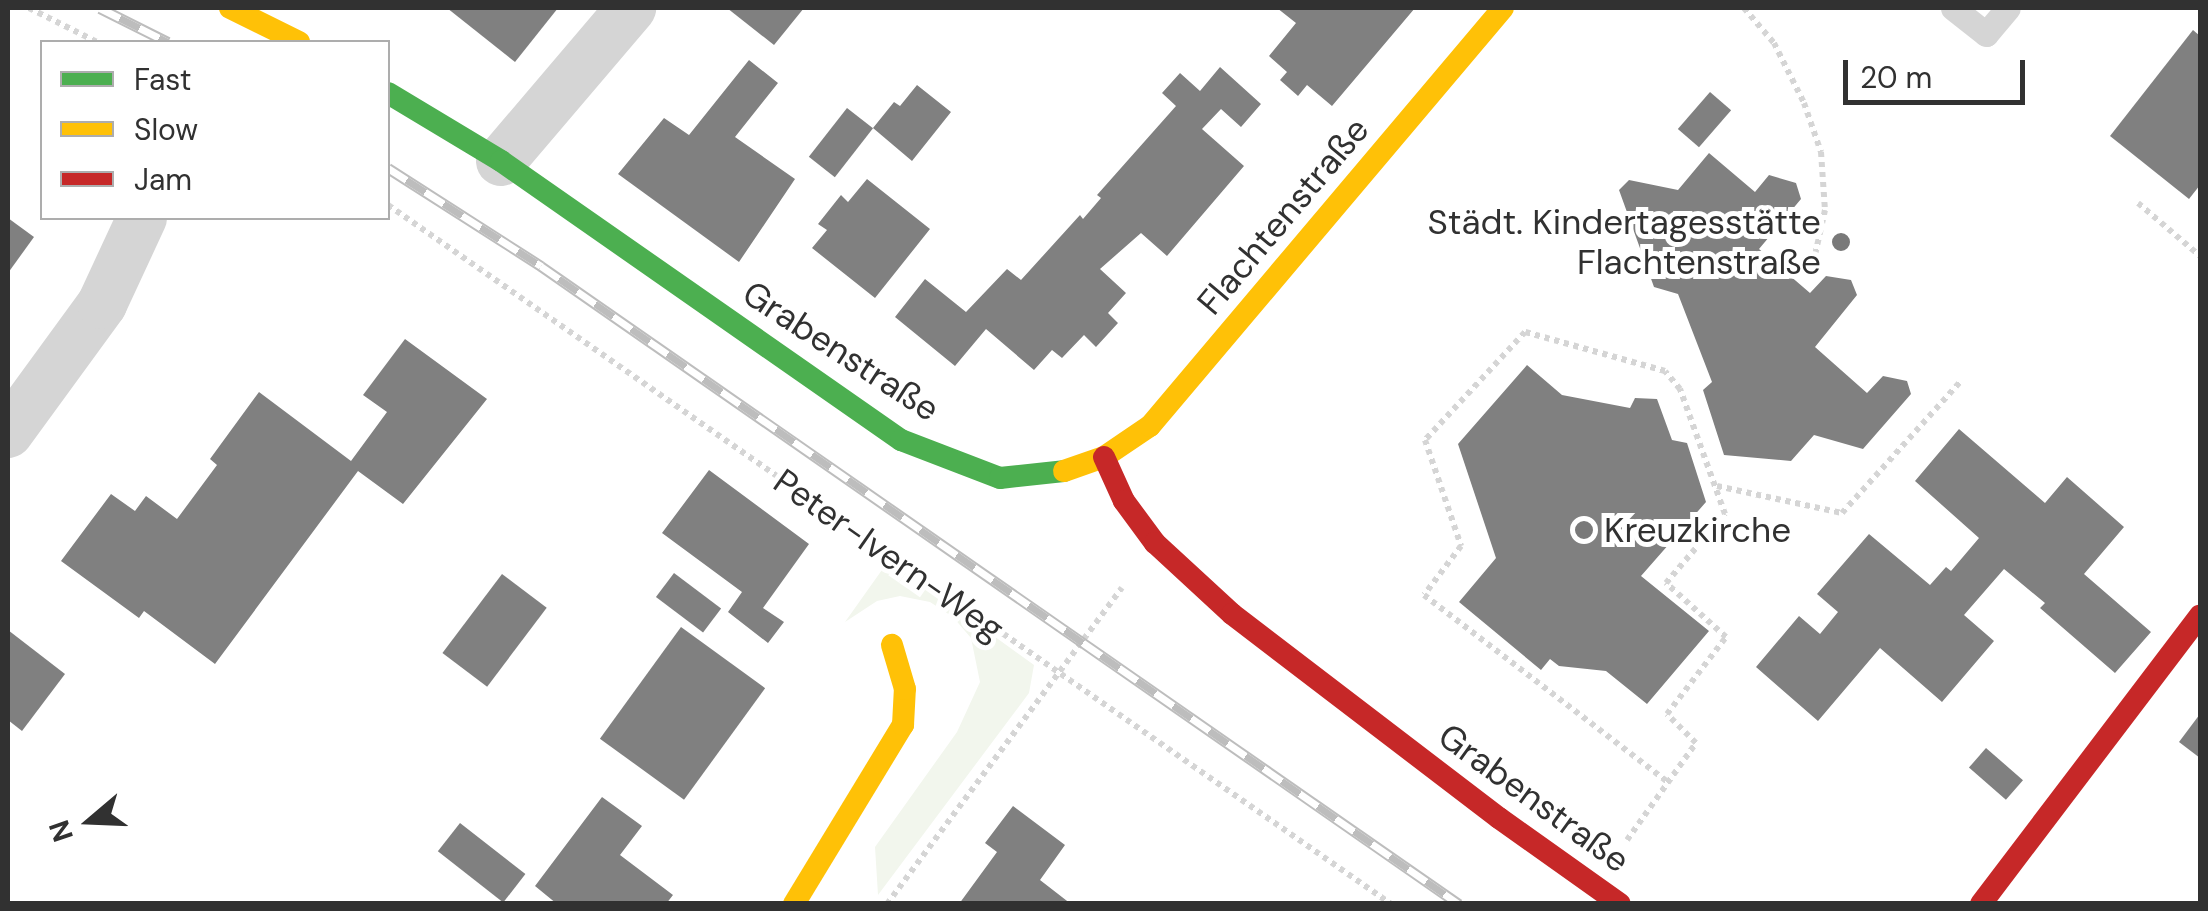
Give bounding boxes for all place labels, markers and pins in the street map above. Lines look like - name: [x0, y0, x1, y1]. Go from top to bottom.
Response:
- place label: Städt. Kindertagesstätte Flachtenstraße: [1427, 201, 1821, 283]
- marker: Städt. Kindertagesstätte Flachtenstraße: [1830, 231, 1852, 253]
- place label: Kreuzkirche: [1604, 509, 1791, 551]
- marker: Kreuzkirche: [1573, 519, 1595, 541]

